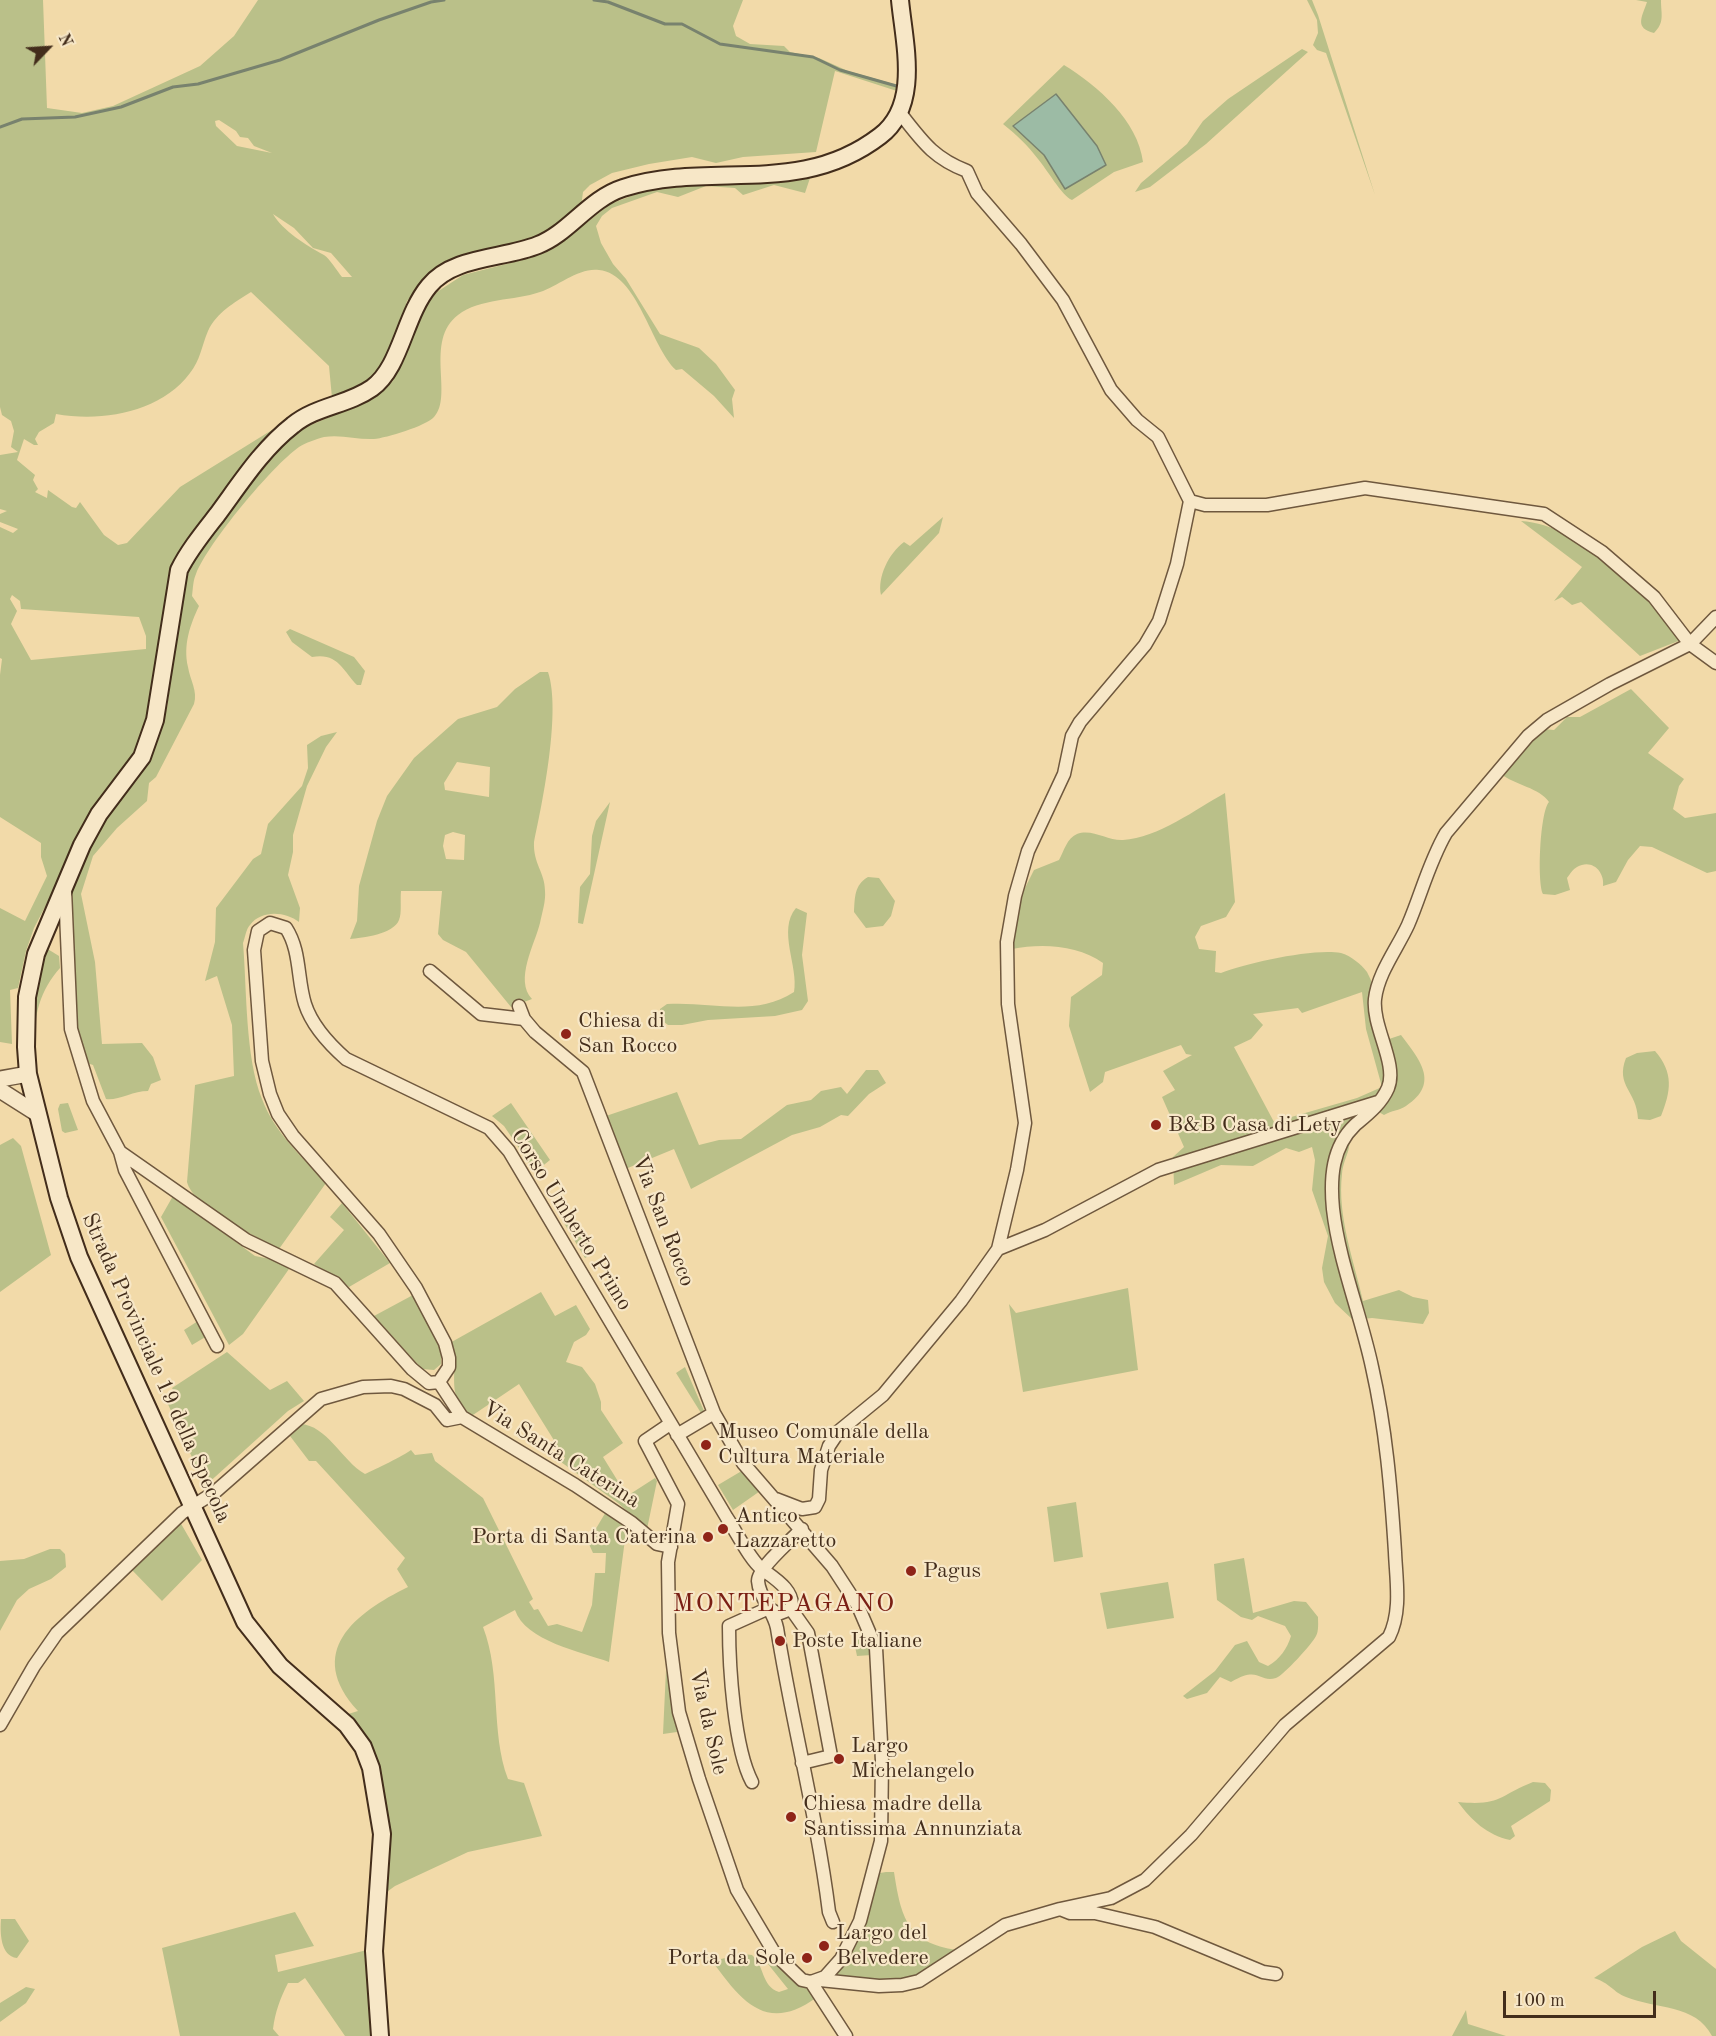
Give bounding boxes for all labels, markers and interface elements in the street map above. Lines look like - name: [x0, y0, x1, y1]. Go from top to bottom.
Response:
- north arrow: [18, 18, 78, 78]
- text: N: [54, 31, 74, 49]
- place label: Chiesa di San Rocco: [578, 1008, 677, 1060]
- marker: Chiesa di San Rocco: [559, 1027, 573, 1041]
- place label: B&B Casa di Lety: [1168, 1112, 1342, 1138]
- marker: B&B Casa di Lety: [1149, 1118, 1163, 1132]
- street label: Corso Umberto Primo: [504, 1124, 638, 1316]
- street label: Via San Rocco: [626, 1152, 700, 1290]
- street label: Strada Provinciale 19 della Specola: [76, 1209, 236, 1527]
- street label: Via Santa Caterina: [477, 1396, 645, 1514]
- place label: Museo Comunale della Cultura Materiale: [718, 1419, 929, 1470]
- marker: Museo Comunale della Cultura Materiale: [699, 1438, 713, 1452]
- place label: Antico Lazzaretto: [735, 1503, 836, 1554]
- marker: Antico Lazzaretto: [716, 1522, 730, 1536]
- place label: Porta di Santa Caterina: [472, 1524, 696, 1550]
- marker: Porta di Santa Caterina: [701, 1530, 715, 1544]
- place label: Pagus: [923, 1558, 981, 1584]
- marker: Pagus: [904, 1564, 918, 1578]
- district label: MONTEPAGANO: [672, 1588, 896, 1620]
- place label: Poste Italiane: [792, 1628, 922, 1654]
- marker: Poste Italiane: [773, 1634, 787, 1648]
- street label: Via da Sole: [683, 1666, 733, 1778]
- place label: Largo Michelangelo: [851, 1733, 975, 1784]
- marker: Largo Michelangelo: [832, 1752, 846, 1766]
- place label: Chiesa madre della Santissima Annunziata: [803, 1791, 1022, 1843]
- marker: Chiesa madre della Santissima Annunziata: [784, 1810, 798, 1824]
- place label: Largo del Belvedere: [836, 1920, 929, 1972]
- marker: Largo del Belvedere: [817, 1939, 831, 1953]
- place label: Porta da Sole: [667, 1945, 795, 1971]
- marker: Porta da Sole: [800, 1951, 814, 1965]
- scale bar: [1506, 1979, 1659, 2017]
- text: 100 m: [1514, 1992, 1565, 2010]

